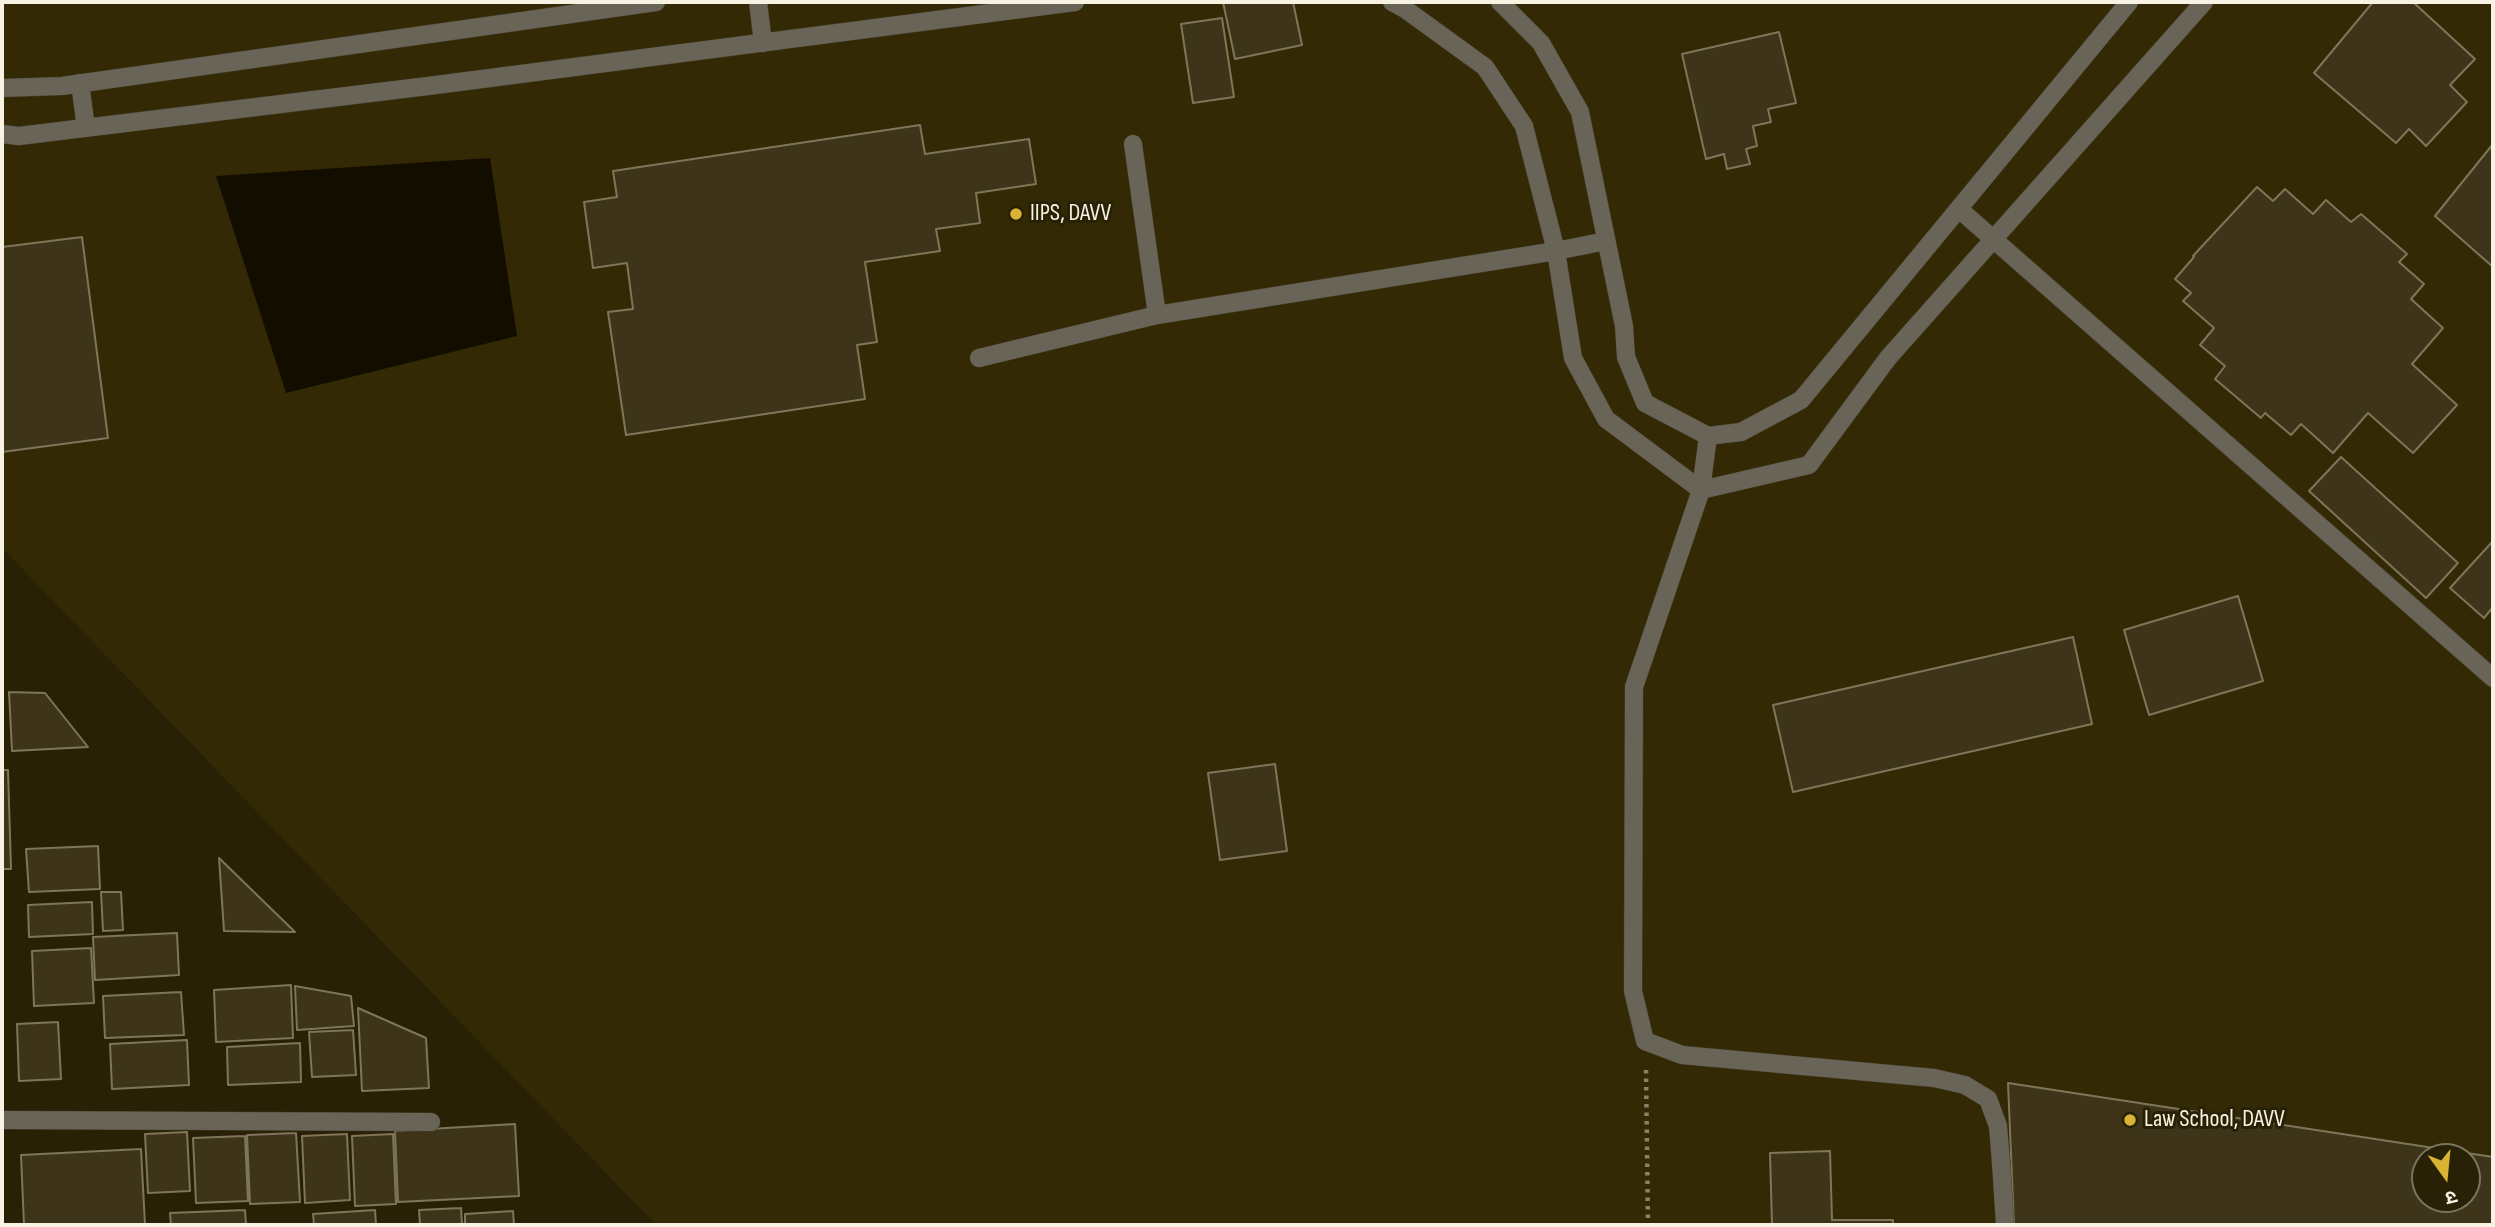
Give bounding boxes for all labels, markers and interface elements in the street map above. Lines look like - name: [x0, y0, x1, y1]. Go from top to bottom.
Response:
- place label: IIPS, DAVV: [1030, 200, 1111, 228]
- marker: IIPS, DAVV: [1008, 206, 1024, 222]
- place label: Law School, DAVV: [2144, 1106, 2285, 1134]
- marker: Law School, DAVV: [2122, 1112, 2138, 1128]
- north arrow: [2411, 1143, 2481, 1213]
- text: उ: [2443, 1184, 2459, 1209]

